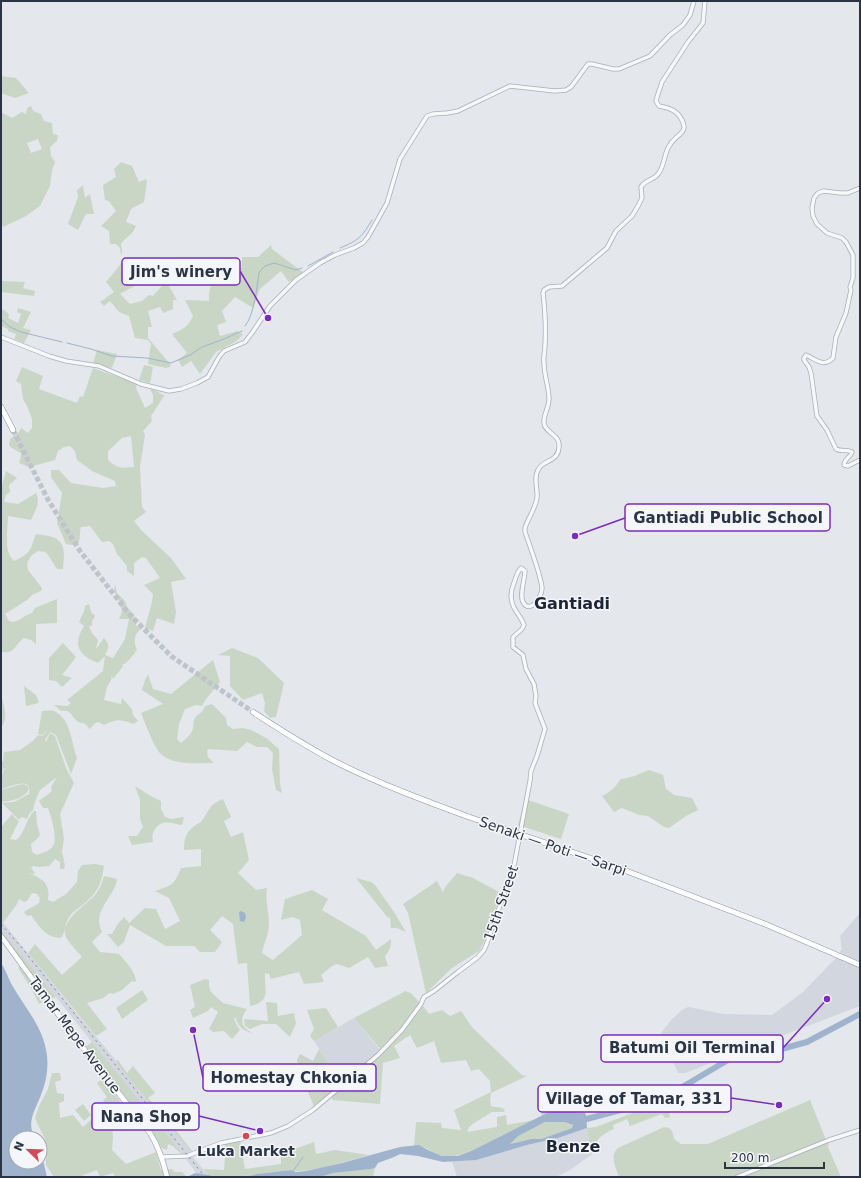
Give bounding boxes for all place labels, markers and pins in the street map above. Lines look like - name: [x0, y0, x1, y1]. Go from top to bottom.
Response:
- callout: Jim's winery: [122, 258, 240, 285]
- callout: Gantiadi Public School: [625, 504, 830, 531]
- callout: Batumi Oil Terminal: [601, 1035, 783, 1062]
- callout: Homestay Chkonia: [203, 1064, 376, 1091]
- callout: Village of Tamar, 331: [538, 1085, 731, 1112]
- callout: Nana Shop: [92, 1103, 199, 1130]
- marker: Luka Market: [241, 1131, 251, 1141]
- place label: Luka Market: [197, 1143, 295, 1159]

